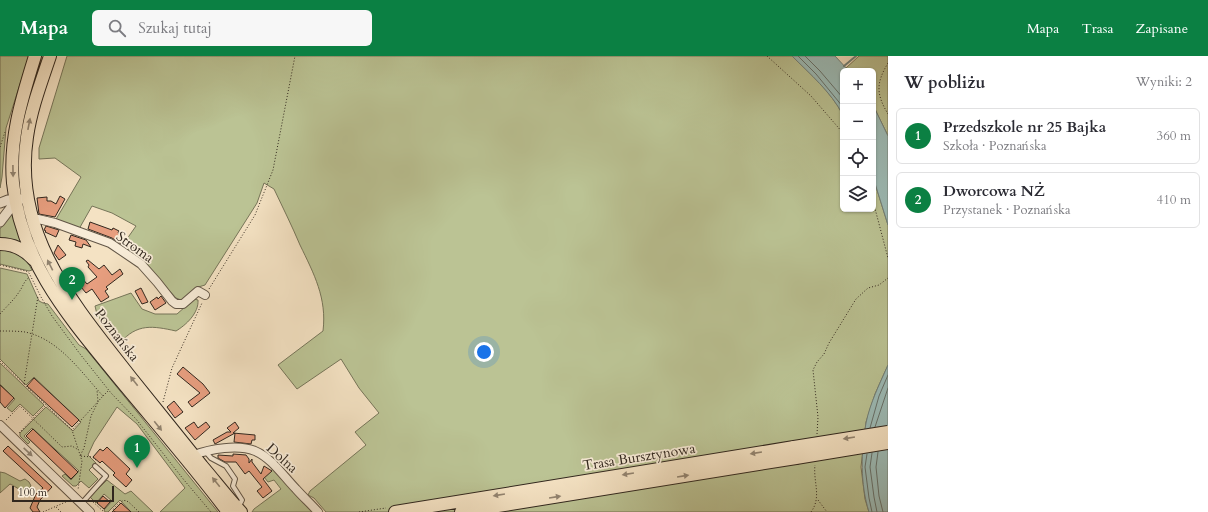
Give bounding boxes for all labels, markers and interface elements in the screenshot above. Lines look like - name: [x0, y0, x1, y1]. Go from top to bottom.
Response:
- search box: [92, 10, 372, 46]
- text: Mapa: [20, 15, 68, 41]
- icon: search: [106, 17, 128, 39]
- text: Szukaj tutaj: [138, 18, 212, 38]
- text: Mapa: [1027, 19, 1059, 38]
- text: Trasa: [1081, 19, 1114, 38]
- text: Zapisane: [1136, 19, 1188, 38]
- map controls: [840, 68, 876, 212]
- button: +: [840, 68, 876, 104]
- text: W pobliżu: [904, 71, 985, 94]
- text: Wyniki: 2: [1136, 73, 1192, 91]
- button: −: [840, 104, 876, 140]
- text: Przedszkole nr 25 Bajka: [943, 117, 1106, 137]
- one-way arrow: [27, 118, 33, 130]
- text: 1: [915, 127, 921, 145]
- text: 360 m: [1157, 127, 1191, 145]
- text: Szkoła · Poznańska: [943, 137, 1047, 155]
- button: locate: [840, 140, 876, 176]
- one-way arrow: [10, 165, 16, 178]
- button: layers: [840, 176, 876, 212]
- text: Dworcowa NŻ: [943, 181, 1045, 201]
- text: 2: [915, 191, 921, 209]
- text: 410 m: [1157, 191, 1191, 209]
- text: Przystanek · Poznańska: [943, 201, 1071, 219]
- street label: Stroma: [112, 227, 158, 267]
- one-way arrow: [47, 259, 53, 271]
- pin: 2: [59, 267, 85, 300]
- street label: Poznańska: [90, 305, 144, 365]
- your location: [474, 342, 494, 362]
- one-way arrow: [130, 376, 138, 387]
- one-way arrow: [154, 421, 163, 431]
- pin: 1: [124, 435, 150, 468]
- one-way arrow: [843, 435, 856, 441]
- street label: Dolna: [262, 439, 302, 477]
- street label: Trasa Bursztynowa: [581, 439, 697, 475]
- one-way arrow: [23, 447, 33, 457]
- one-way arrow: [750, 450, 762, 456]
- one-way arrow: [622, 471, 634, 477]
- one-way arrow: [677, 473, 689, 479]
- one-way arrow: [212, 477, 220, 488]
- scale bar: [12, 484, 114, 503]
- text: 100 m: [18, 485, 47, 500]
- one-way arrow: [493, 492, 505, 498]
- one-way arrow: [549, 494, 561, 500]

